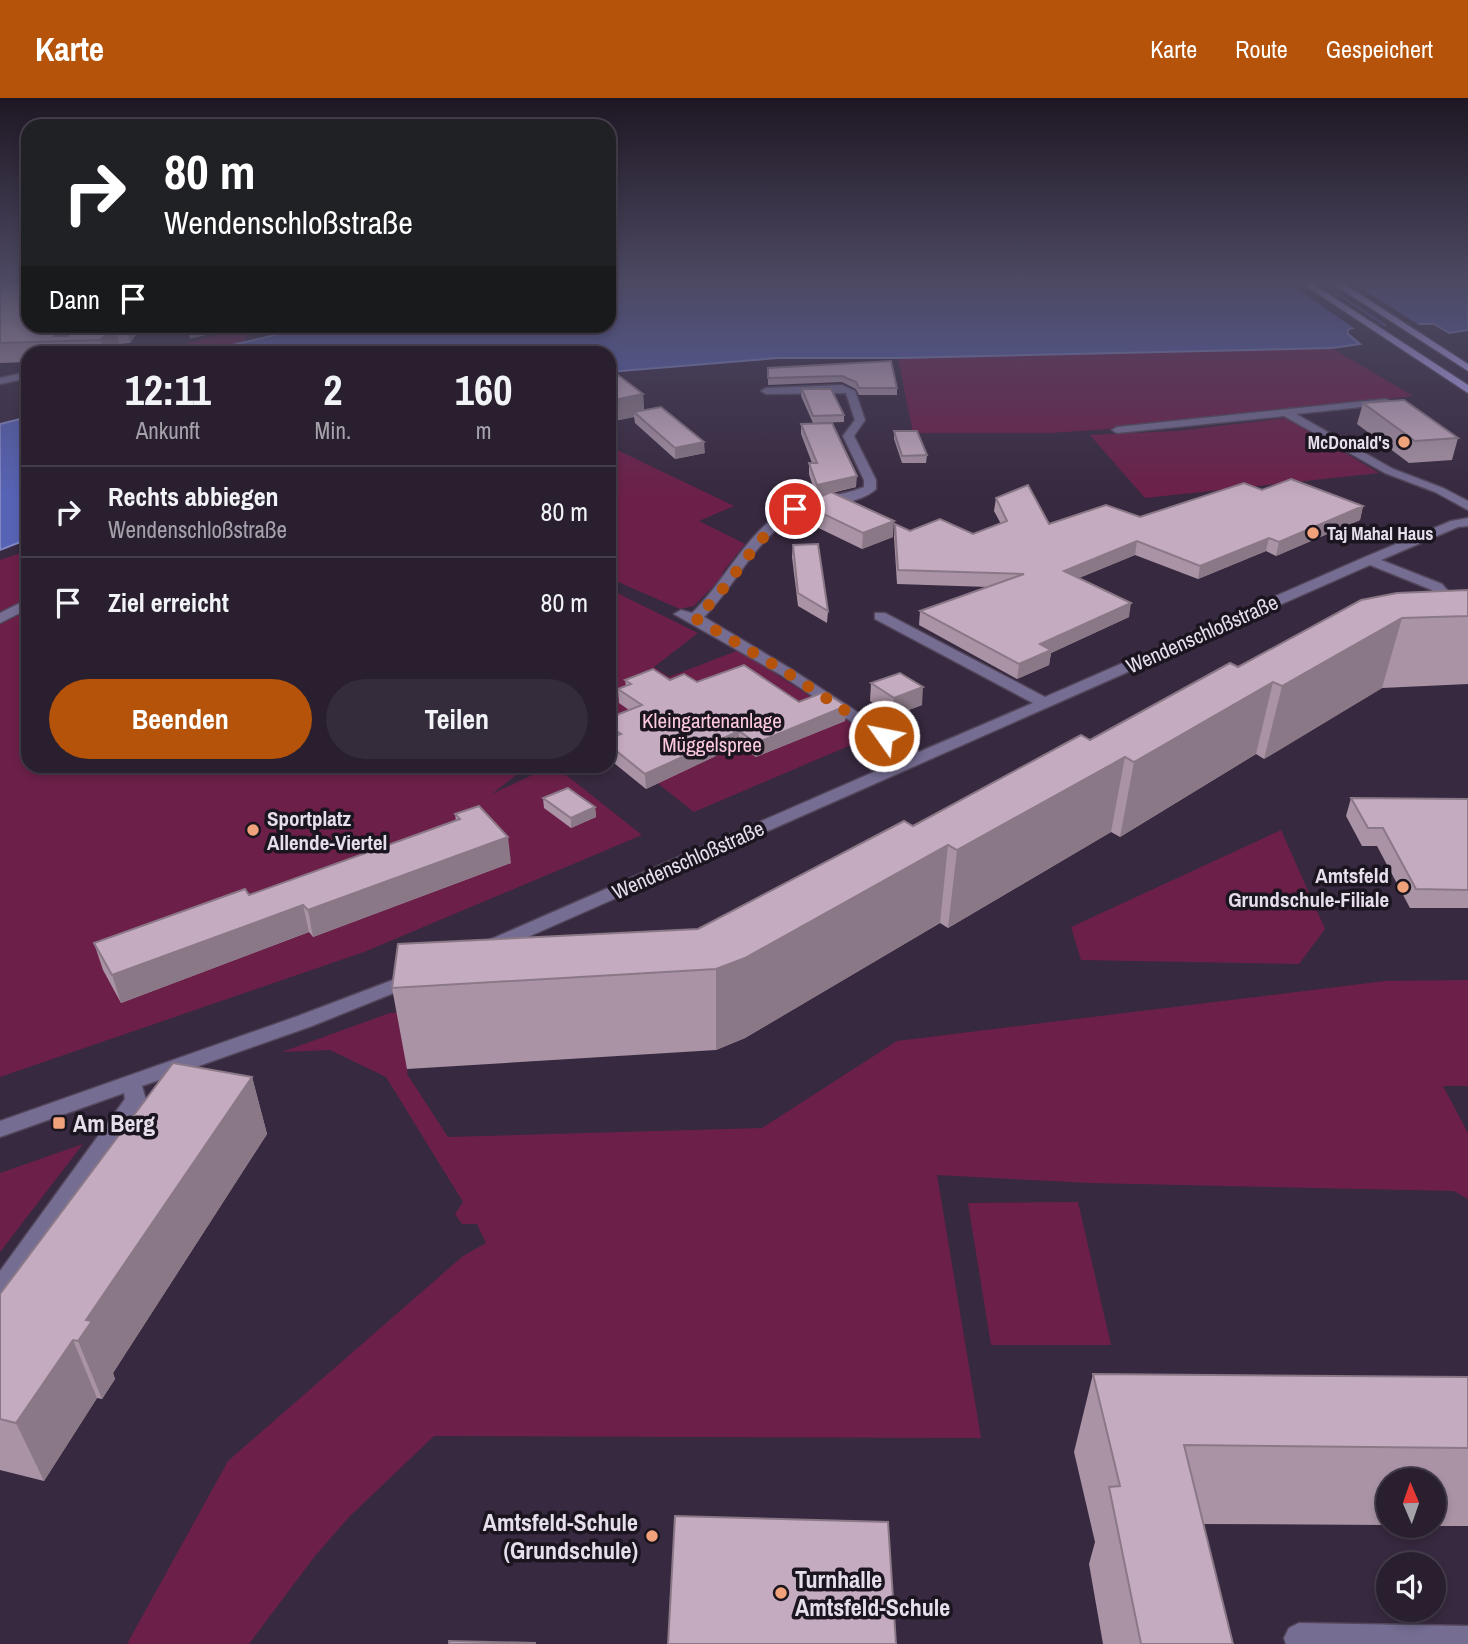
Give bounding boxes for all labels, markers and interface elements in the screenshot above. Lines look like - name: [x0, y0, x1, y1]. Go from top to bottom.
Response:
- text: Karte: [35, 27, 104, 71]
- text: Karte: [1150, 33, 1197, 65]
- text: Route: [1235, 33, 1288, 65]
- text: Gespeichert: [1326, 33, 1433, 65]
- text: 80 m: [164, 138, 256, 204]
- icon: right: [49, 147, 140, 238]
- text: Wendenschloßstraße: [164, 201, 413, 244]
- icon: arrive: [114, 280, 152, 318]
- text: Dann: [49, 282, 100, 317]
- text: 12:11: [125, 362, 211, 418]
- text: 2: [323, 362, 342, 418]
- text: 160: [455, 362, 512, 418]
- text: Ankunft: [136, 415, 200, 446]
- text: Min.: [315, 415, 351, 446]
- text: m: [476, 415, 491, 446]
- place label: McDonald's: [1308, 430, 1390, 455]
- marker: McDonald's: [1396, 434, 1412, 450]
- text: Rechts abbiegen: [108, 479, 279, 514]
- pin: [765, 479, 825, 539]
- icon: arrive: [776, 490, 814, 528]
- icon: right: [49, 493, 87, 531]
- text: 80 m: [541, 494, 588, 529]
- text: Wendenschloßstraße: [108, 514, 287, 545]
- place label: Taj Mahal Haus: [1327, 521, 1433, 546]
- marker: Taj Mahal Haus: [1305, 525, 1321, 541]
- icon: arrive: [49, 584, 87, 622]
- text: Ziel erreicht: [108, 585, 229, 620]
- text: 80 m: [541, 585, 588, 620]
- street label: Wendenschloßstraße: [1121, 588, 1283, 680]
- button: Beenden: [49, 679, 312, 759]
- button: Teilen: [326, 679, 588, 759]
- position arrow: [847, 699, 921, 773]
- park label: Kleingartenanlage Müggelspree: [642, 706, 782, 759]
- place label: Sportplatz Allende-Viertel: [267, 804, 387, 857]
- street label: Wendenschloßstraße: [607, 814, 769, 906]
- marker: Sportplatz Allende-Viertel: [245, 822, 261, 838]
- place label: Amtsfeld Grundschule-Filiale: [1228, 861, 1389, 914]
- marker: Amtsfeld Grundschule-Filiale: [1395, 879, 1411, 895]
- place label: Am Berg: [73, 1107, 155, 1139]
- marker: Am Berg: [51, 1115, 67, 1131]
- north arrow: [1376, 1468, 1446, 1538]
- map controls: [1376, 1468, 1446, 1622]
- place label: Amtsfeld-Schule (Grundschule): [483, 1506, 638, 1566]
- marker: Amtsfeld-Schule (Grundschule): [644, 1528, 660, 1544]
- button: sound: [1376, 1552, 1446, 1622]
- place label: Turnhalle Amtsfeld-Schule: [795, 1563, 950, 1623]
- marker: Turnhalle Amtsfeld-Schule: [773, 1585, 789, 1601]

